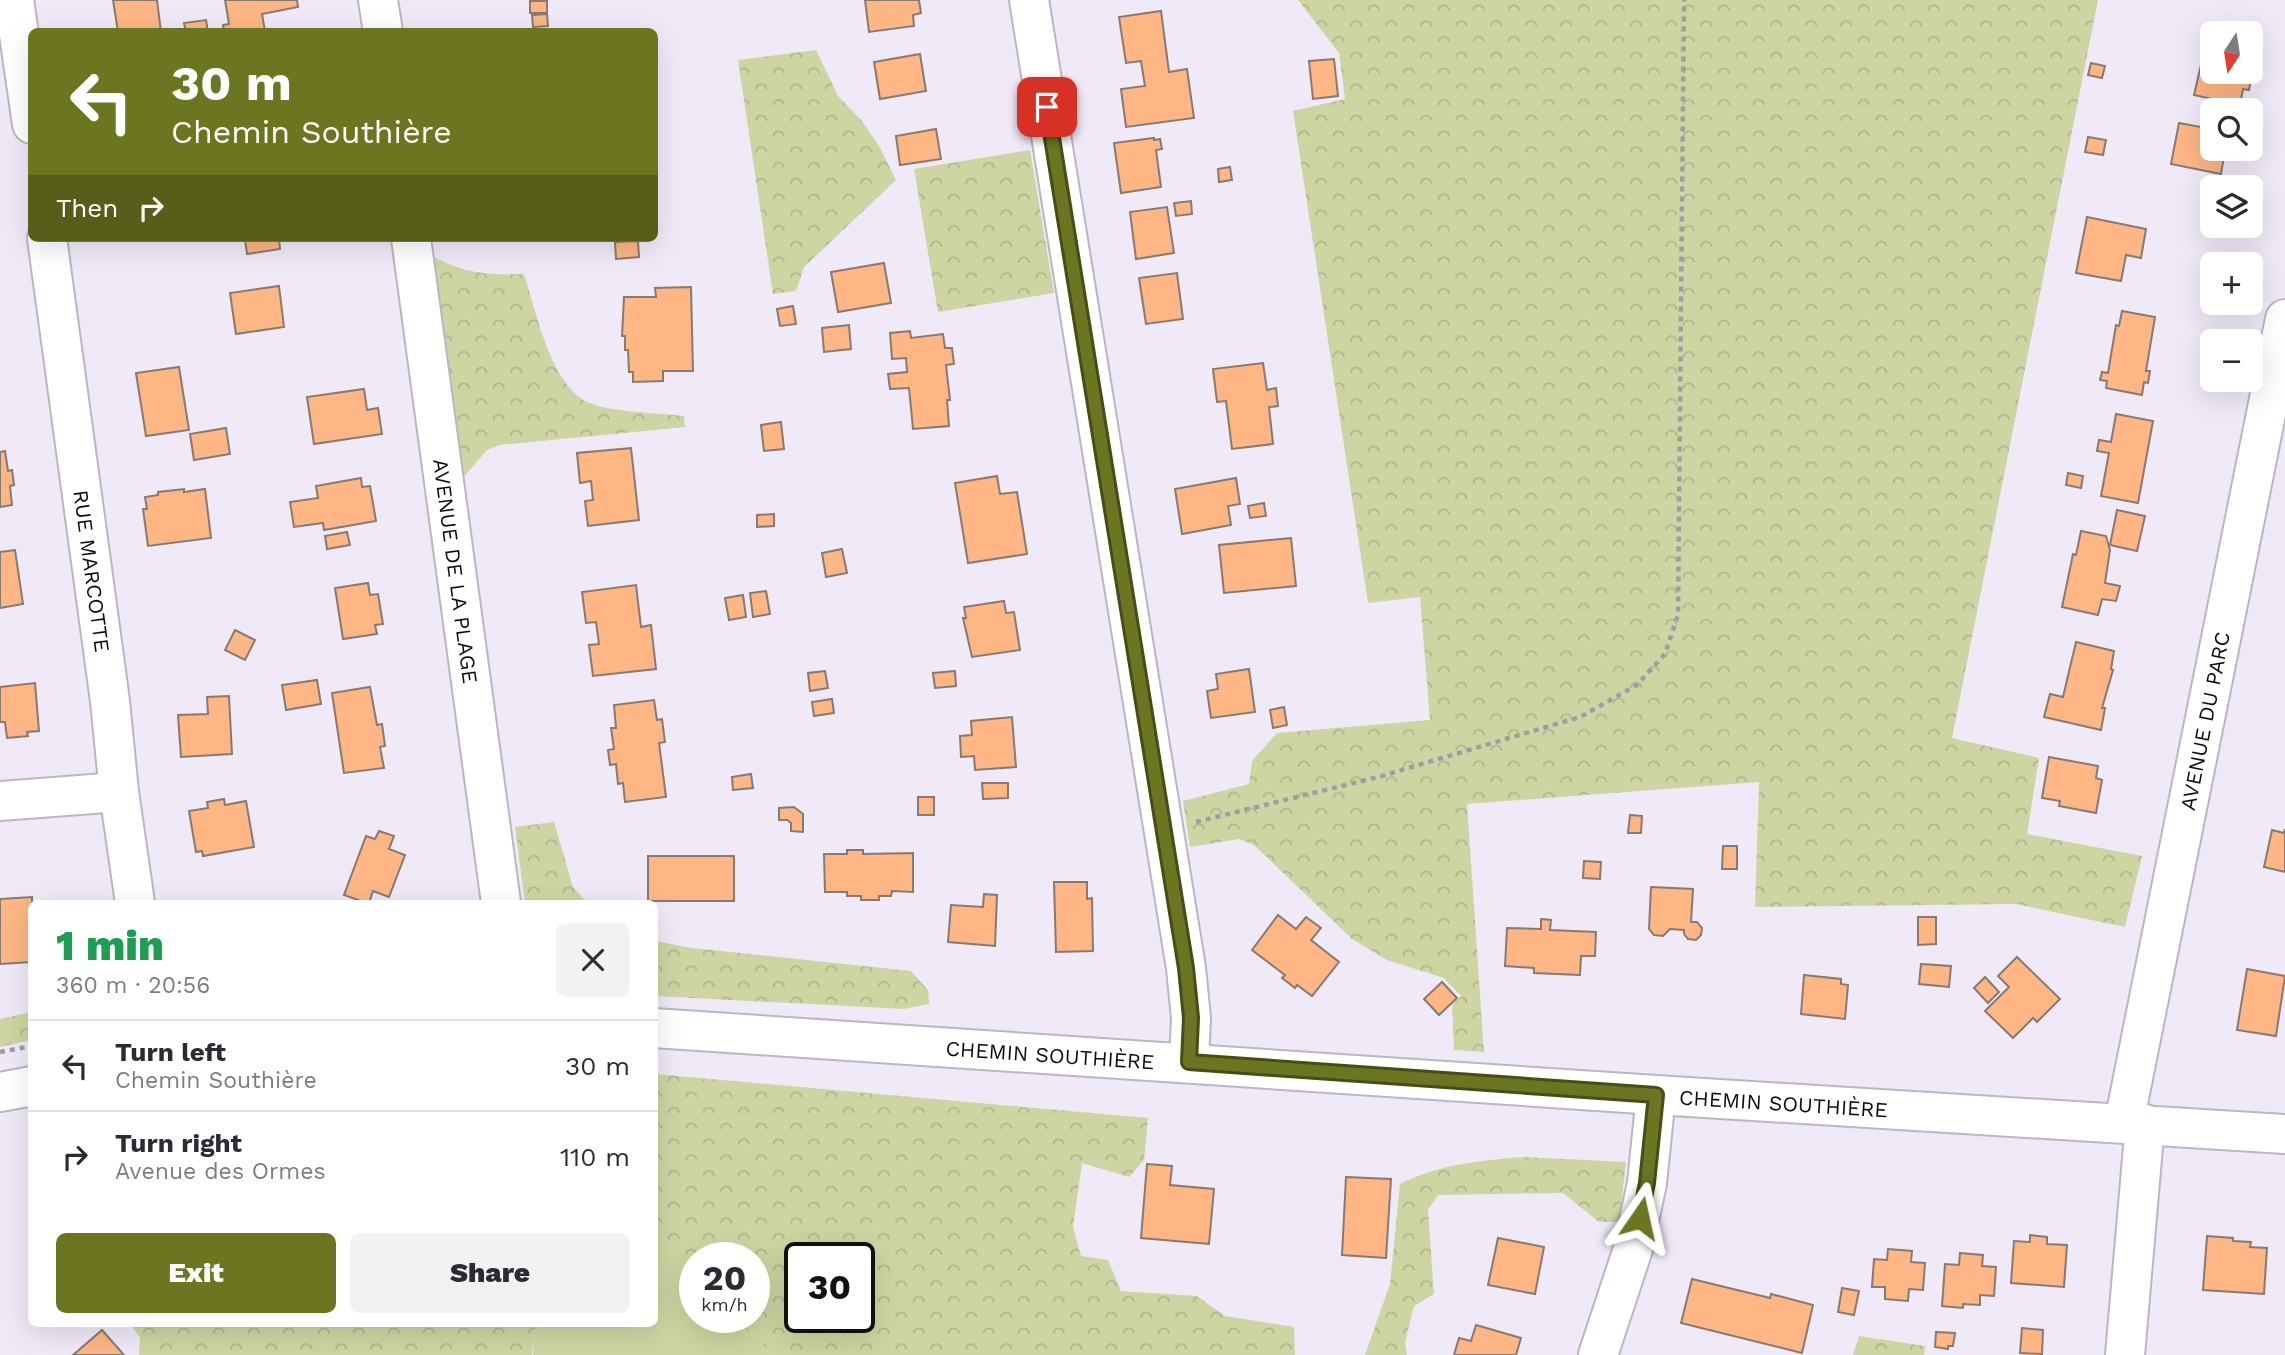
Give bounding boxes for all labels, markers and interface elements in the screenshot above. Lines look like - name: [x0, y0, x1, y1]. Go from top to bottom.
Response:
- north arrow: [2200, 21, 2263, 84]
- map controls: [2200, 21, 2263, 392]
- text: 30 m: [171, 54, 292, 112]
- icon: left: [56, 56, 147, 147]
- pin: [1017, 77, 1077, 137]
- icon: arrive: [1028, 88, 1066, 126]
- button: search: [2200, 98, 2263, 161]
- text: Chemin Southière: [171, 113, 452, 151]
- button: layers: [2200, 175, 2263, 238]
- icon: right: [132, 189, 170, 227]
- text: Then: [56, 193, 118, 223]
- button: +: [2200, 252, 2263, 315]
- button: −: [2200, 329, 2263, 392]
- street label: AVENUE DE LA PLAGE: [428, 457, 484, 685]
- street label: RUE MARCOTTE: [69, 488, 116, 654]
- street label: AVENUE DU PARC: [2174, 629, 2235, 812]
- text: 1 min: [56, 921, 164, 970]
- button: close: [556, 923, 630, 997]
- text: 360 m · 20:56: [56, 972, 210, 999]
- street label: CHEMIN SOUTHIÈRE: [945, 1035, 1155, 1074]
- text: Turn left: [115, 1037, 226, 1067]
- icon: left: [56, 1047, 94, 1085]
- text: 30 m: [565, 1051, 630, 1081]
- text: Chemin Southière: [115, 1067, 317, 1094]
- street label: CHEMIN SOUTHIÈRE: [1678, 1084, 1889, 1122]
- text: Turn right: [115, 1128, 242, 1158]
- icon: right: [56, 1138, 94, 1176]
- text: 110 m: [560, 1142, 630, 1172]
- text: Avenue des Ormes: [115, 1158, 326, 1185]
- position arrow: [1603, 1181, 1677, 1255]
- button: Exit: [56, 1233, 336, 1313]
- button: Share: [350, 1233, 630, 1313]
- speed limit sign: 30: [784, 1242, 875, 1333]
- text: 20: [703, 1257, 746, 1299]
- text: km/h: [701, 1294, 748, 1315]

